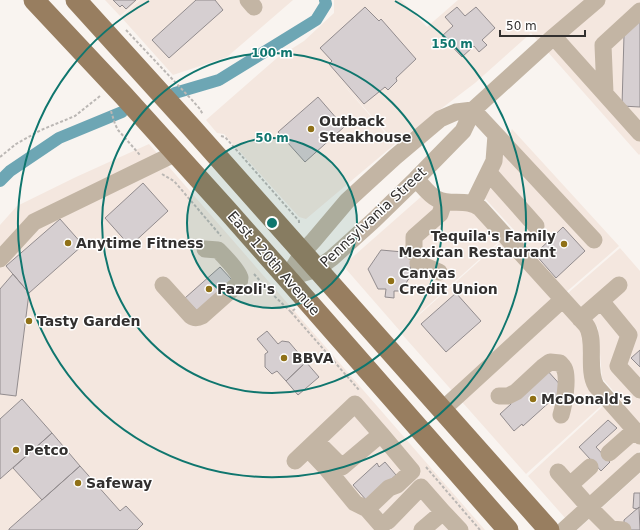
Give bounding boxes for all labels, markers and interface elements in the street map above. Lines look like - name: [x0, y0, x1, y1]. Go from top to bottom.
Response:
- scale bar: [500, 12, 585, 38]
- text: 50 m: [506, 19, 537, 33]
- text: 150 m: [431, 37, 473, 51]
- text: 100 m: [251, 46, 293, 60]
- place label: Outback Steakhouse: [319, 113, 411, 145]
- marker: Outback Steakhouse: [306, 124, 316, 134]
- text: 50 m: [255, 131, 289, 145]
- street label: Pennsylvania Street: [317, 163, 430, 270]
- street label: East 120th Avenue: [225, 208, 323, 318]
- centre of rings: [265, 216, 279, 230]
- place label: Tequila's Family Mexican Restaurant: [398, 228, 556, 260]
- place label: Anytime Fitness: [76, 235, 204, 251]
- marker: Anytime Fitness: [63, 238, 73, 248]
- marker: Tequila's Family Mexican Restaurant: [559, 239, 569, 249]
- place label: Canvas Credit Union: [399, 265, 498, 297]
- marker: Canvas Credit Union: [386, 276, 396, 286]
- place label: Fazoli's: [217, 281, 275, 297]
- marker: Fazoli's: [204, 284, 214, 294]
- place label: Tasty Garden: [37, 313, 141, 329]
- marker: Tasty Garden: [24, 316, 34, 326]
- place label: BBVA: [292, 350, 334, 366]
- marker: BBVA: [279, 353, 289, 363]
- place label: McDonald's: [541, 391, 631, 407]
- marker: McDonald's: [528, 394, 538, 404]
- place label: Petco: [24, 442, 69, 458]
- marker: Petco: [11, 445, 21, 455]
- place label: Safeway: [86, 475, 152, 491]
- marker: Safeway: [73, 478, 83, 488]

